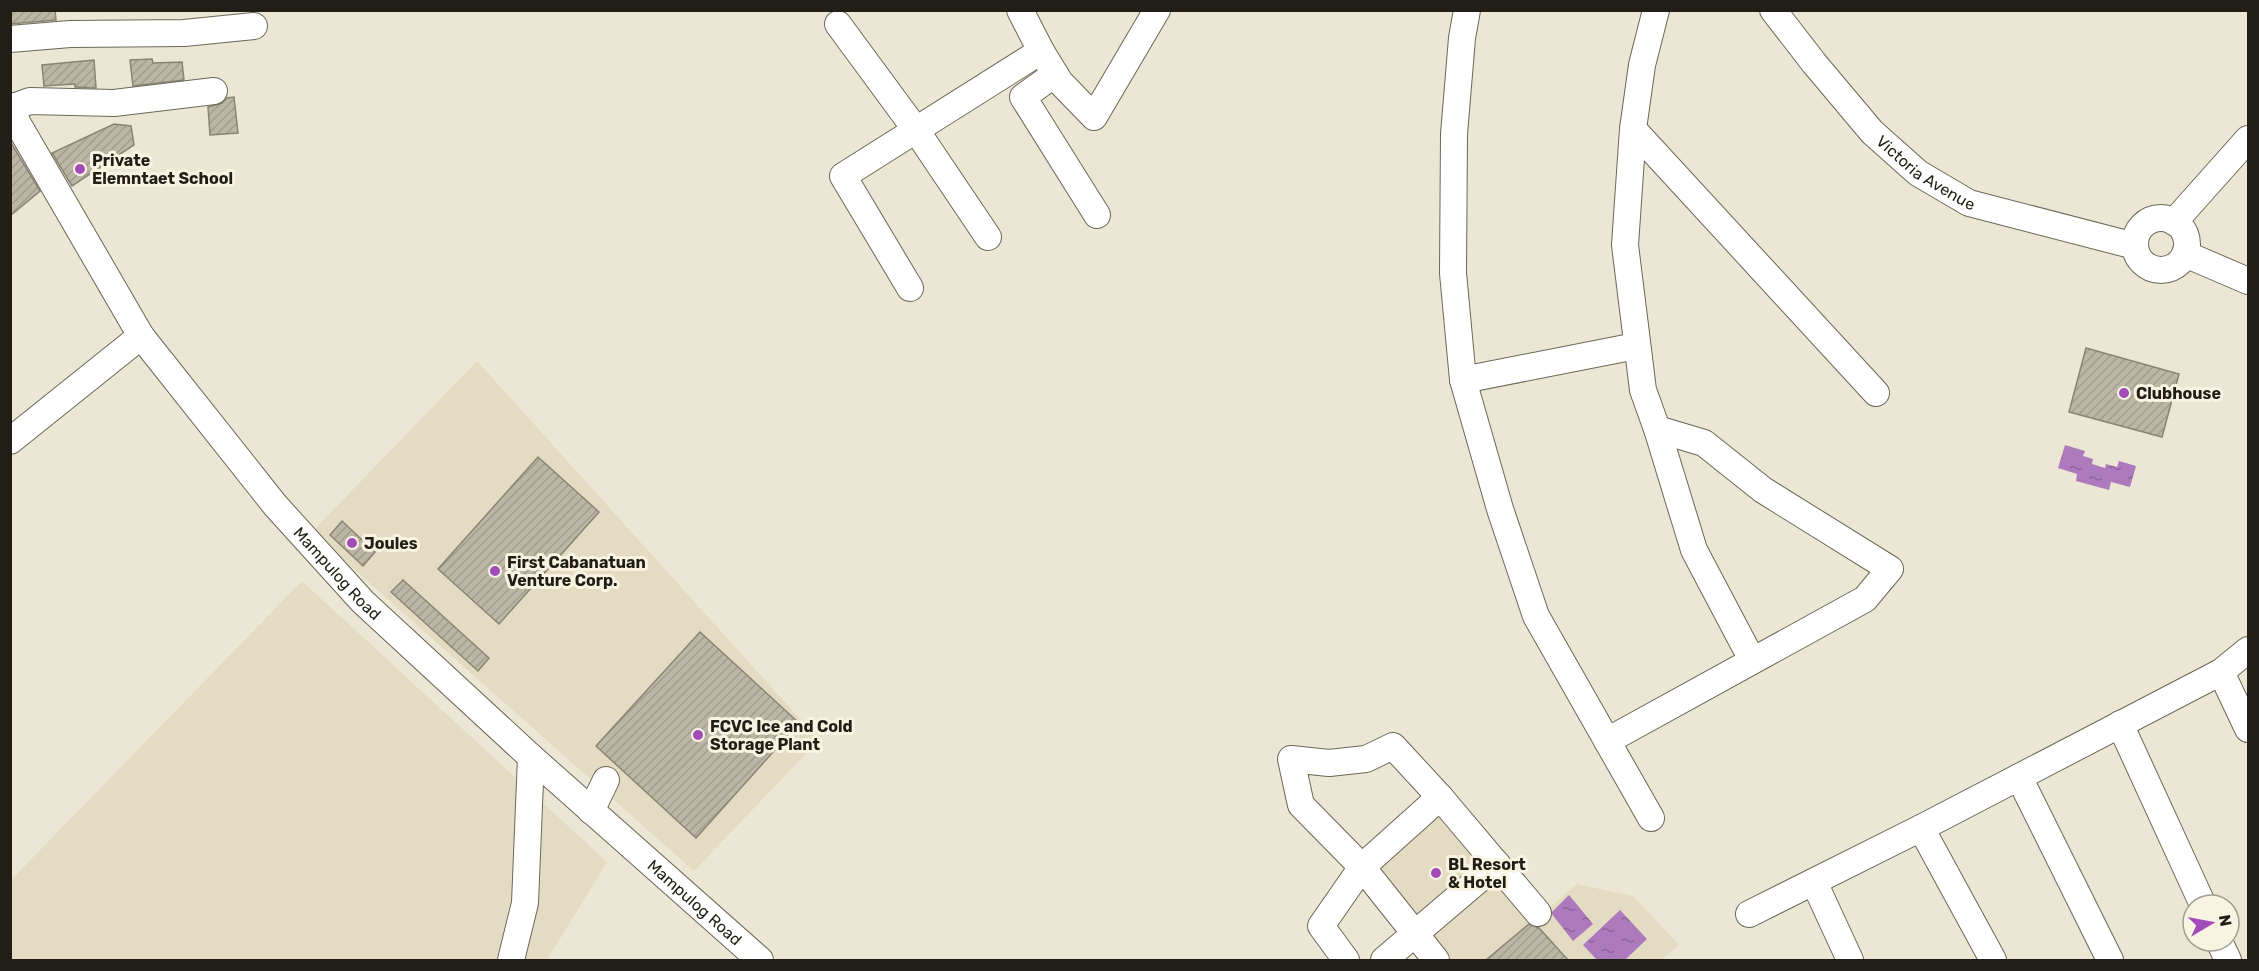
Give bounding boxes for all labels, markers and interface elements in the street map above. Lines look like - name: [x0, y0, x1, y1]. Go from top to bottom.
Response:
- street label: Victoria Avenue: [1872, 131, 1977, 214]
- place label: Private Elemntaet School: [92, 151, 233, 188]
- marker: Private Elemntaet School: [73, 162, 87, 176]
- place label: Clubhouse: [2136, 384, 2221, 403]
- marker: Clubhouse: [2117, 386, 2131, 400]
- street label: Mampulog Road: [290, 523, 385, 624]
- place label: Joules: [364, 534, 418, 553]
- marker: Joules: [345, 536, 359, 550]
- place label: First Cabanatuan Venture Corp.: [507, 553, 646, 590]
- marker: First Cabanatuan Venture Corp.: [488, 564, 502, 578]
- place label: FCVC Ice and Cold Storage Plant: [710, 717, 853, 754]
- marker: FCVC Ice and Cold Storage Plant: [691, 728, 705, 742]
- place label: BL Resort & Hotel: [1448, 855, 1526, 892]
- street label: Mampulog Road: [644, 856, 746, 949]
- marker: BL Resort & Hotel: [1429, 866, 1443, 880]
- north arrow: [2181, 893, 2241, 953]
- text: N: [2215, 913, 2236, 928]

